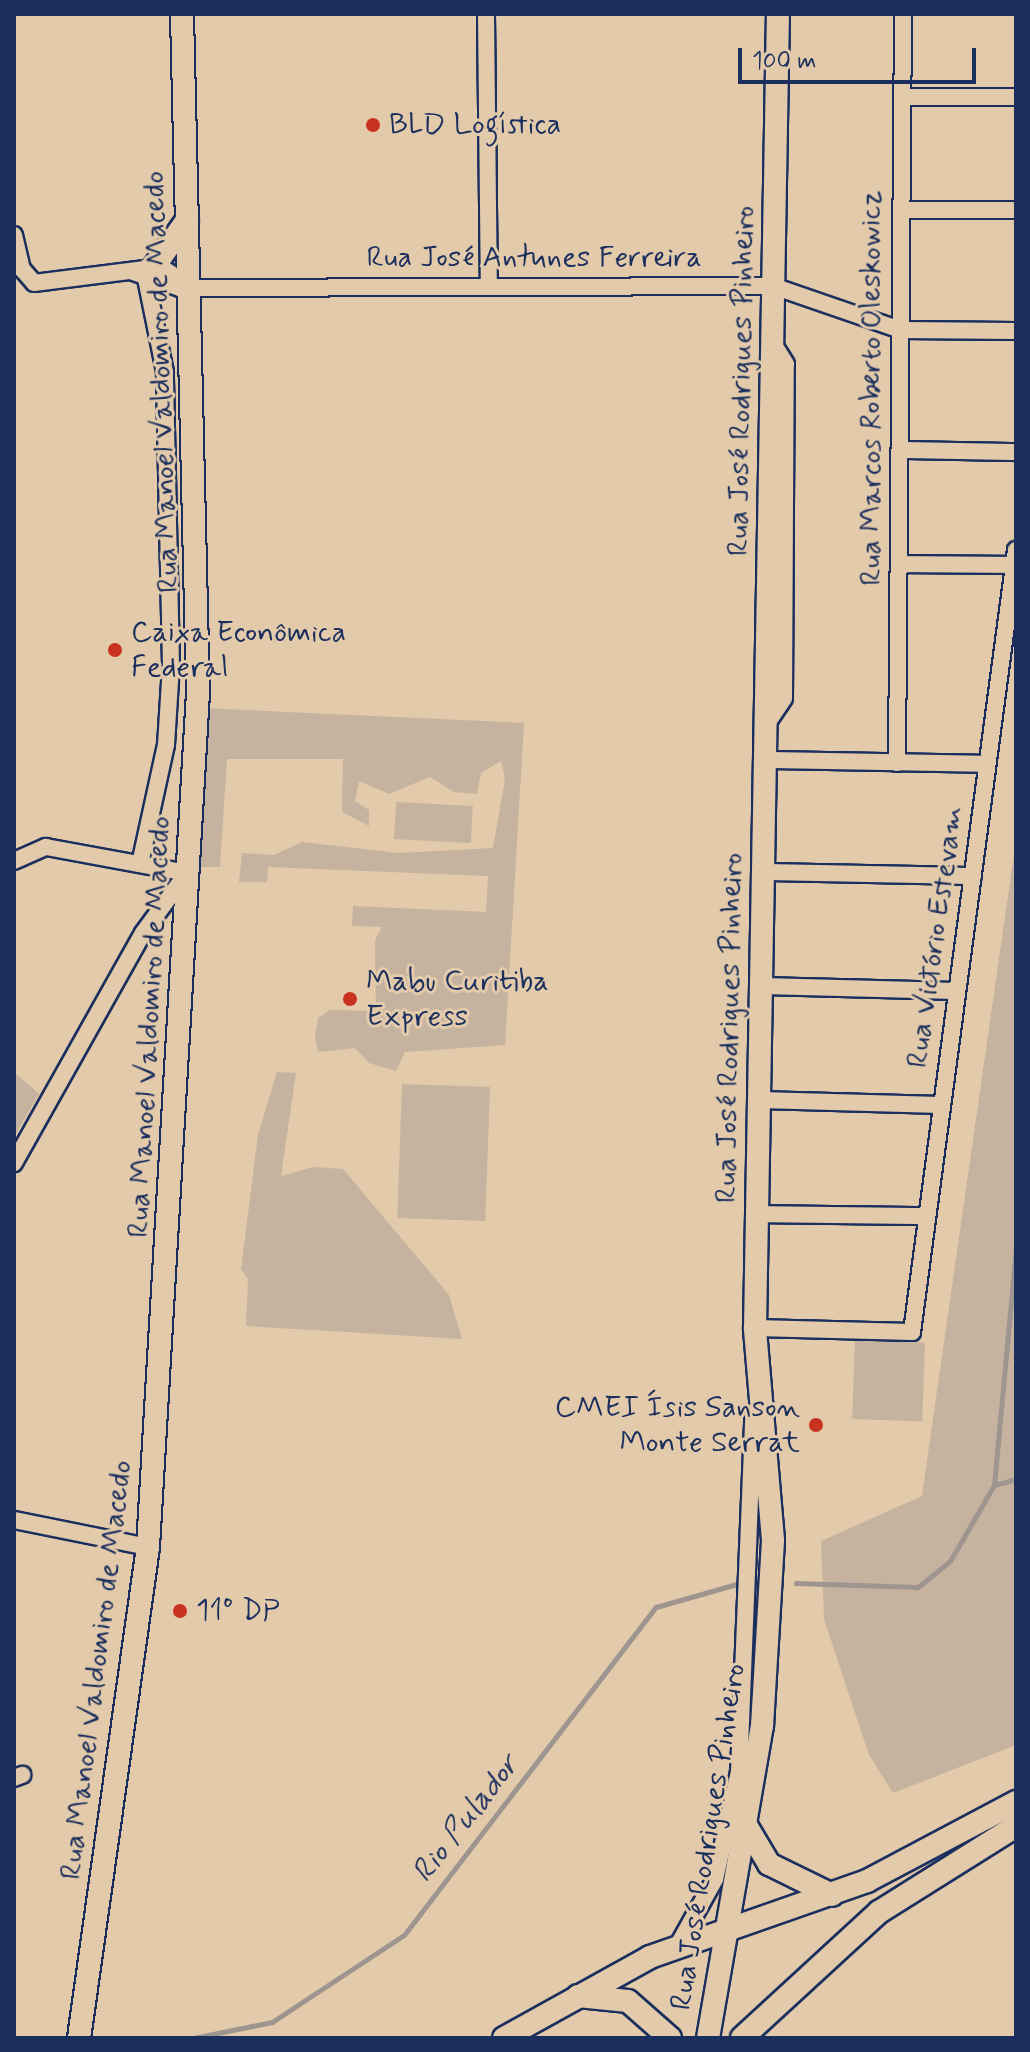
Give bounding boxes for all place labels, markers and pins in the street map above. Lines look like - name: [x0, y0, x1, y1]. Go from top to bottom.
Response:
- place label: BLD Logística: [389, 107, 561, 143]
- marker: BLD Logística: [364, 116, 382, 134]
- place label: Caixa Econômica Federal: [131, 615, 346, 686]
- marker: Caixa Econômica Federal: [106, 641, 124, 659]
- place label: Mabu Curitiba Express: [366, 964, 549, 1034]
- marker: Mabu Curitiba Express: [341, 990, 359, 1008]
- place label: CMEI Ísis Sanson Monte Serrat: [561, 1390, 800, 1460]
- marker: CMEI Ísis Sanson Monte Serrat: [807, 1416, 825, 1434]
- place label: 11º DP: [196, 1593, 280, 1629]
- marker: 11º DP: [171, 1602, 189, 1620]

